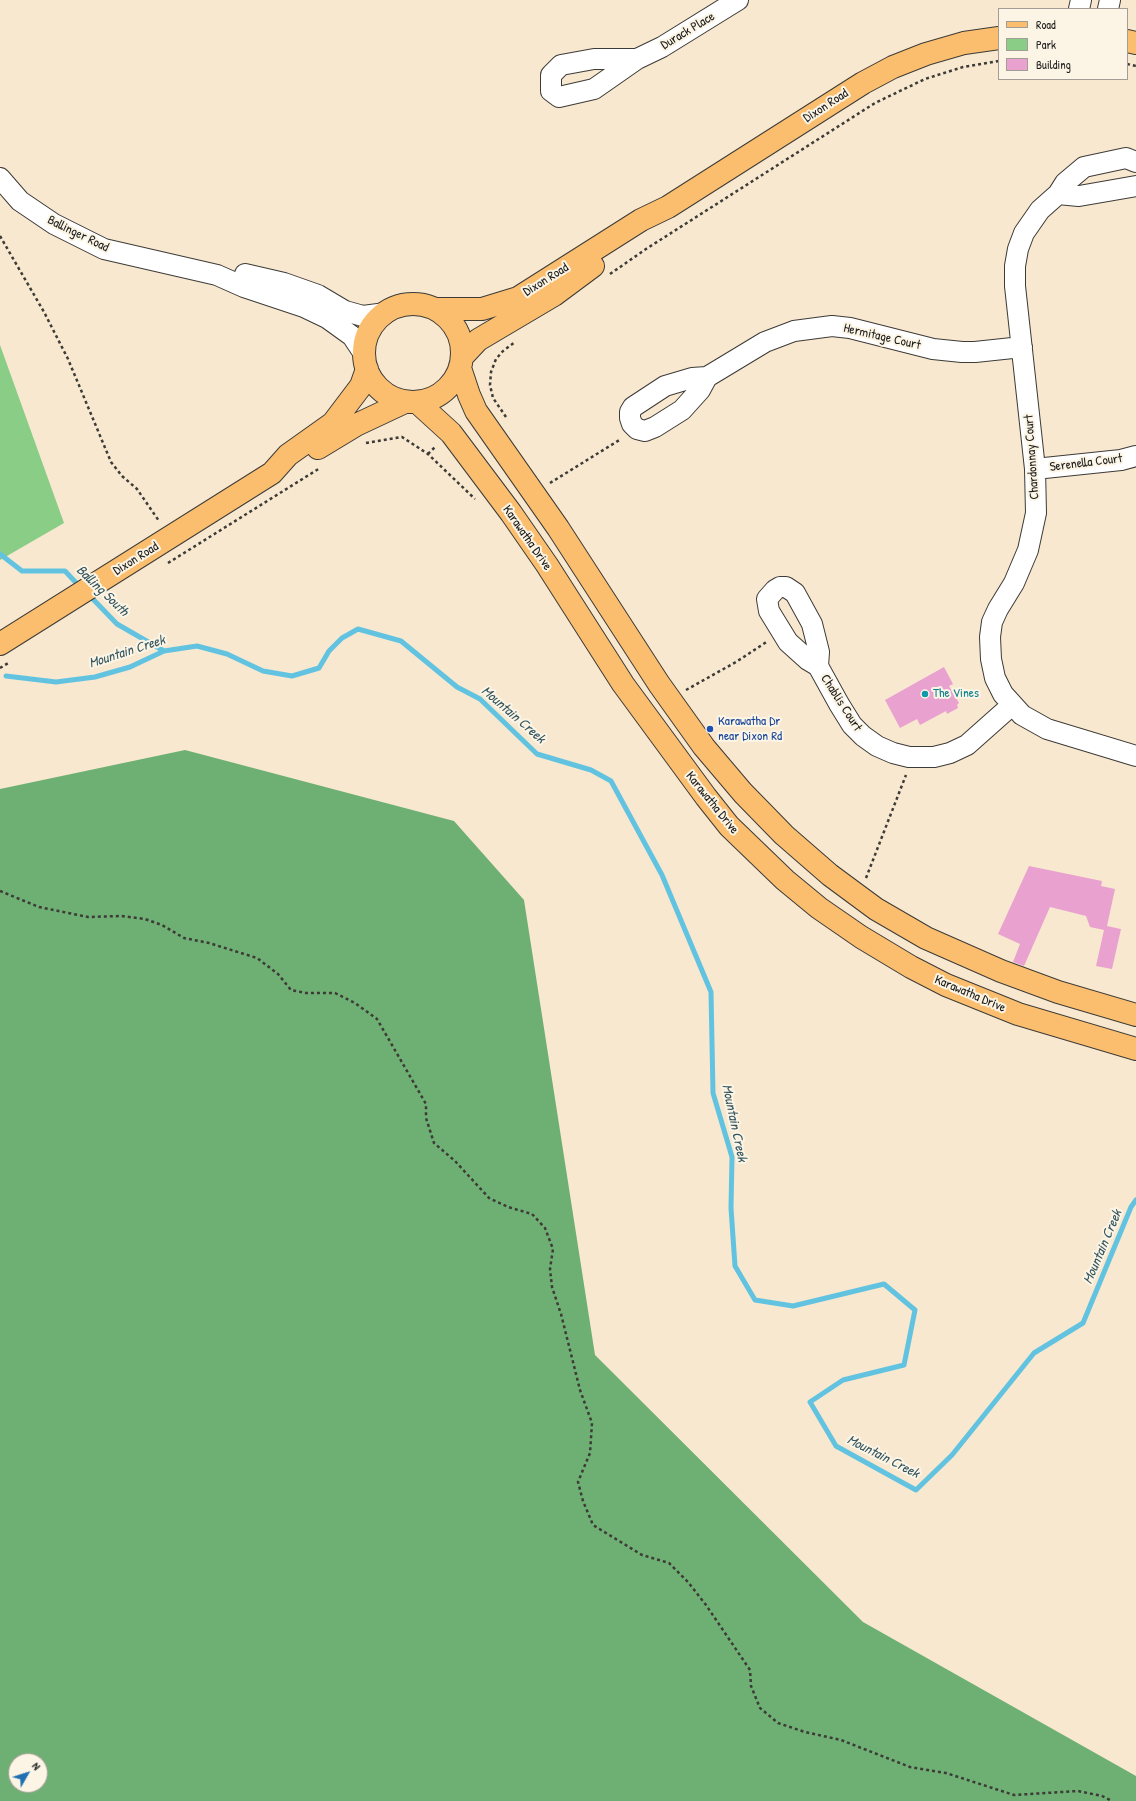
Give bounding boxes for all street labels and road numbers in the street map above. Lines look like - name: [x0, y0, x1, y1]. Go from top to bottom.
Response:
- street label: Durack Place: [658, 9, 718, 53]
- street label: Dixon Road: [801, 86, 851, 126]
- street label: Ballinger Road: [45, 212, 111, 256]
- street label: Dixon Road: [521, 260, 571, 300]
- street label: Hermitage Court: [842, 321, 922, 353]
- street label: Chardonnay Court: [1021, 414, 1043, 500]
- street label: Serenella Court: [1049, 451, 1123, 475]
- street label: Karawatha Drive: [499, 503, 555, 573]
- street label: Dixon Road: [111, 539, 161, 579]
- street label: Chablis Court: [817, 672, 865, 734]
- street label: Karawatha Drive: [682, 769, 742, 837]
- street label: Karawatha Drive: [932, 972, 1008, 1016]

